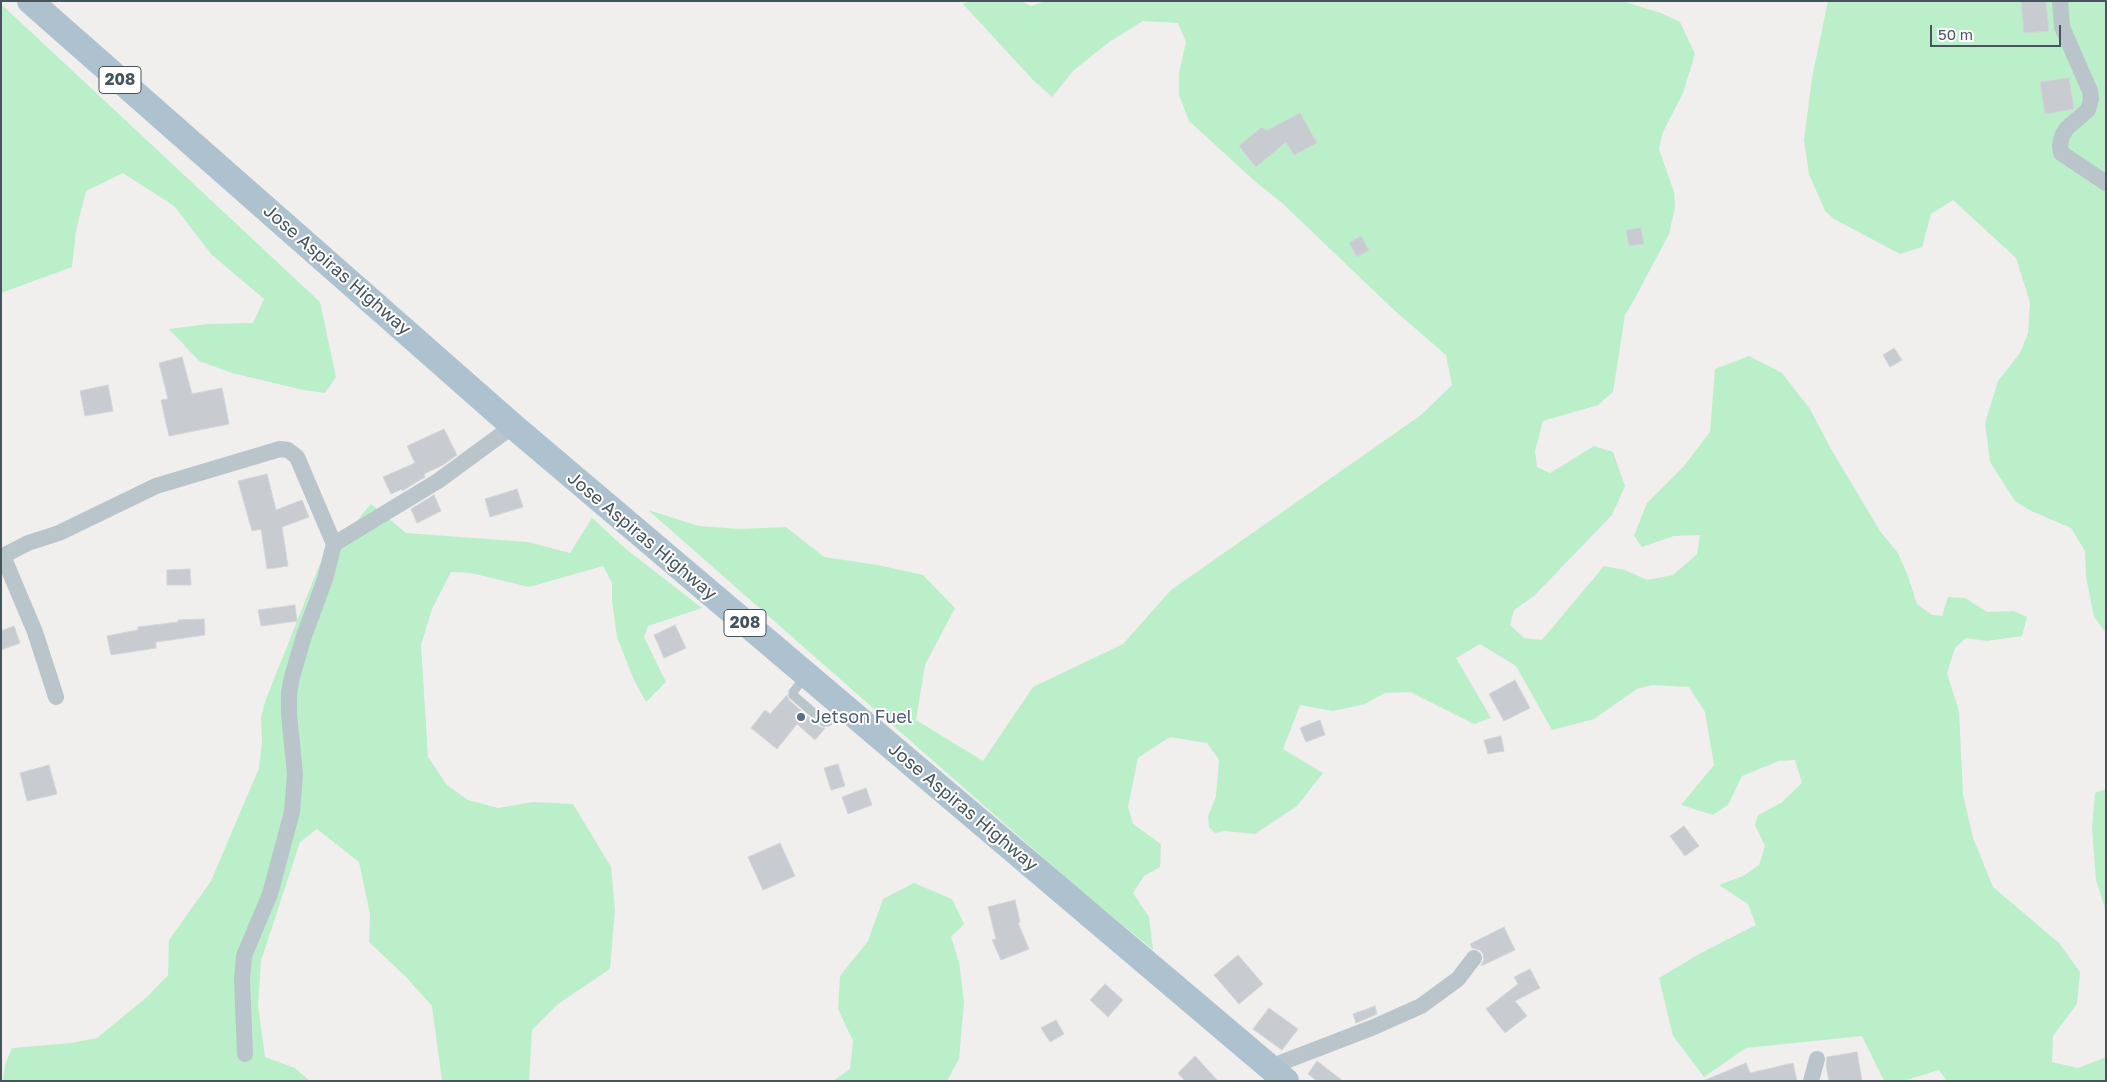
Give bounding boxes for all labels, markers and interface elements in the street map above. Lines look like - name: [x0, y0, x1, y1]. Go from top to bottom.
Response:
- scale bar: [1932, 15, 2063, 47]
- text: 50 m: [1938, 25, 1973, 43]
- road number: 208: [99, 66, 141, 94]
- street label: Jose Aspiras Highway: [259, 200, 415, 340]
- street label: Jose Aspiras Highway: [563, 467, 721, 605]
- road number: 208: [724, 610, 766, 636]
- place label: Jetson Fuel: [811, 706, 912, 728]
- marker: Jetson Fuel: [795, 711, 807, 723]
- street label: Jose Aspiras Highway: [884, 738, 1042, 876]

